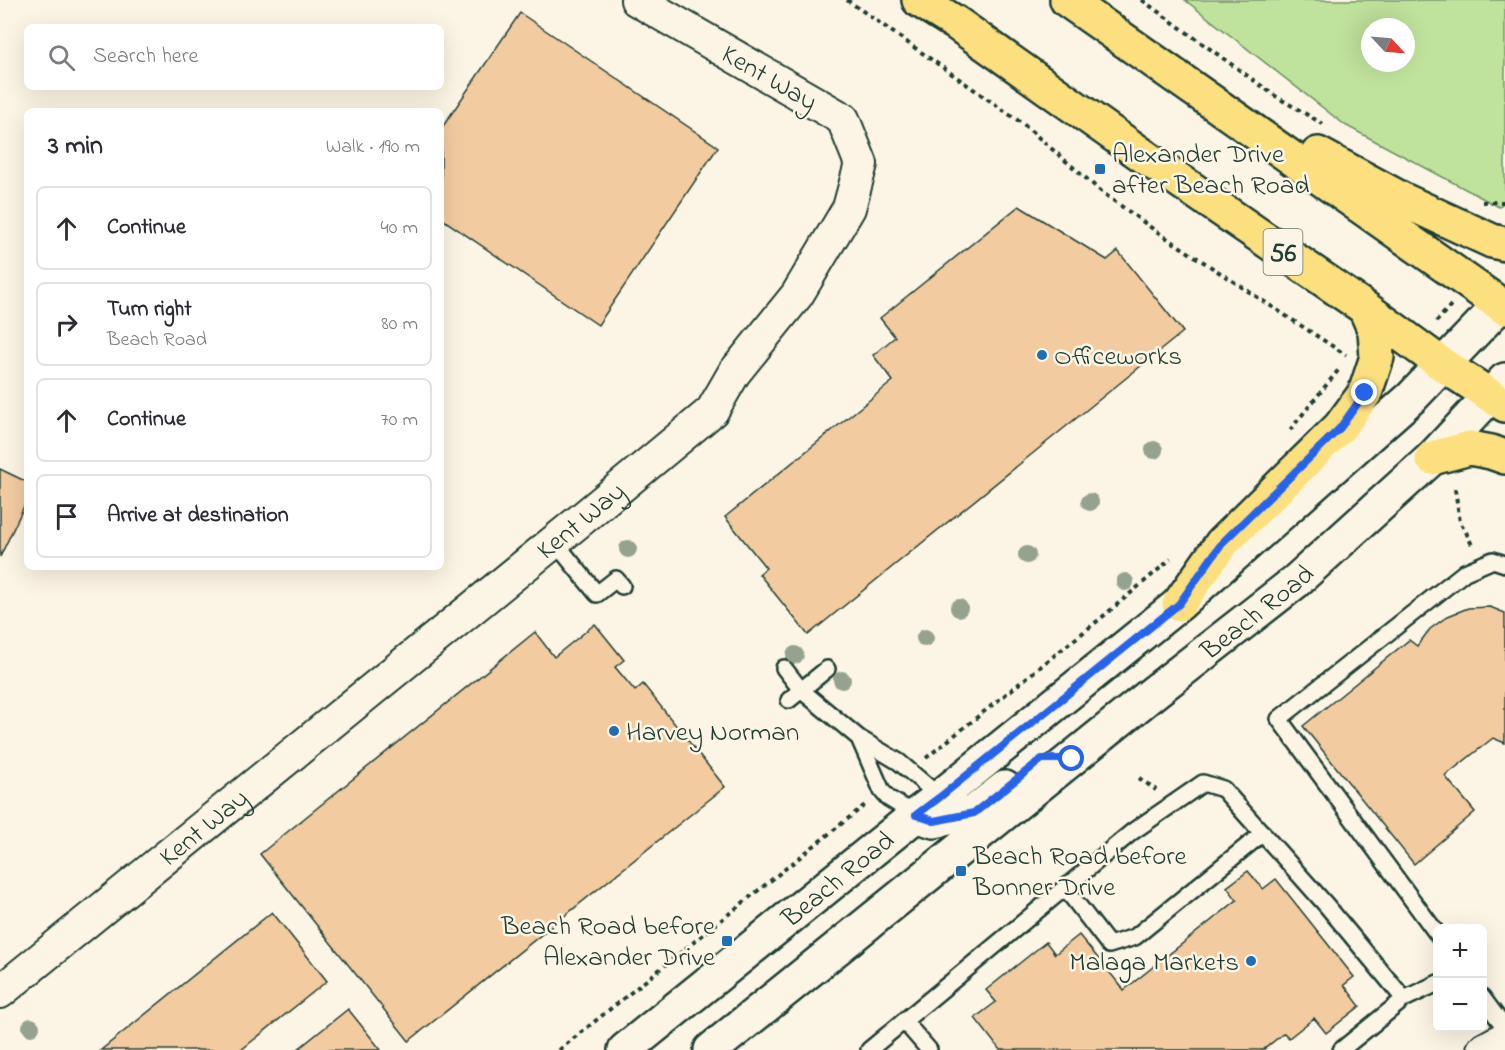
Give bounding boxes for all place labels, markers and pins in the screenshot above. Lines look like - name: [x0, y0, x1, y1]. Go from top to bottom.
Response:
- place label: Alexander Drive after Beach Road: [1112, 136, 1309, 206]
- marker: Alexander Drive after Beach Road: [1093, 162, 1107, 176]
- place label: Officeworks: [1054, 338, 1182, 377]
- marker: Officeworks: [1035, 348, 1049, 362]
- place label: Harvey Norman: [626, 714, 799, 753]
- marker: Harvey Norman: [607, 724, 621, 738]
- place label: Beach Road before Bonner Drive: [972, 838, 1188, 908]
- marker: Beach Road before Bonner Drive: [954, 864, 968, 878]
- place label: Beach Road before Alexander Drive: [500, 908, 716, 978]
- marker: Beach Road before Alexander Drive: [720, 934, 734, 948]
- place label: Malaga Markets: [1069, 944, 1239, 983]
- marker: Malaga Markets: [1244, 954, 1258, 968]

